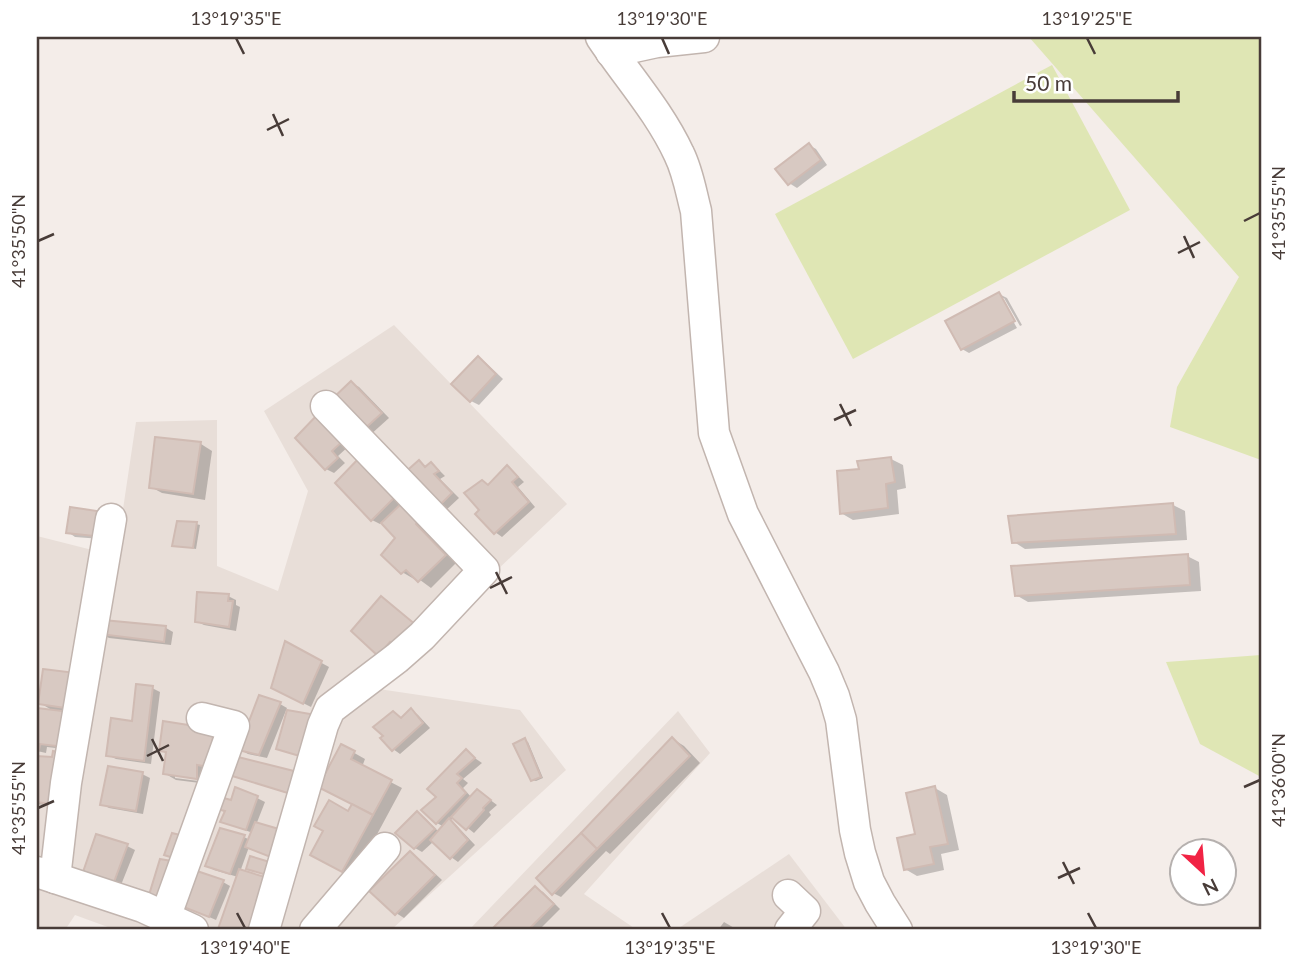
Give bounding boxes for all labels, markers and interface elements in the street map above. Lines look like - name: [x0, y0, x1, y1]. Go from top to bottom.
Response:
- text: 13°19'35"E: [191, 7, 281, 29]
- text: 13°19'30"E: [617, 7, 707, 29]
- text: 13°19'25"E: [1042, 7, 1132, 29]
- scale bar: [1014, 60, 1179, 104]
- text: 50 m: [1025, 70, 1072, 95]
- text: 41°35'55"N: [1267, 166, 1289, 260]
- text: 41°35'50"N: [7, 194, 29, 288]
- text: 41°36'00"N: [1267, 733, 1289, 827]
- text: 41°35'55"N: [7, 761, 29, 855]
- north arrow: [1168, 838, 1238, 908]
- text: N: [1199, 874, 1222, 901]
- text: 13°19'40"E: [200, 936, 290, 958]
- text: 13°19'35"E: [625, 936, 715, 958]
- text: 13°19'30"E: [1051, 936, 1141, 958]

